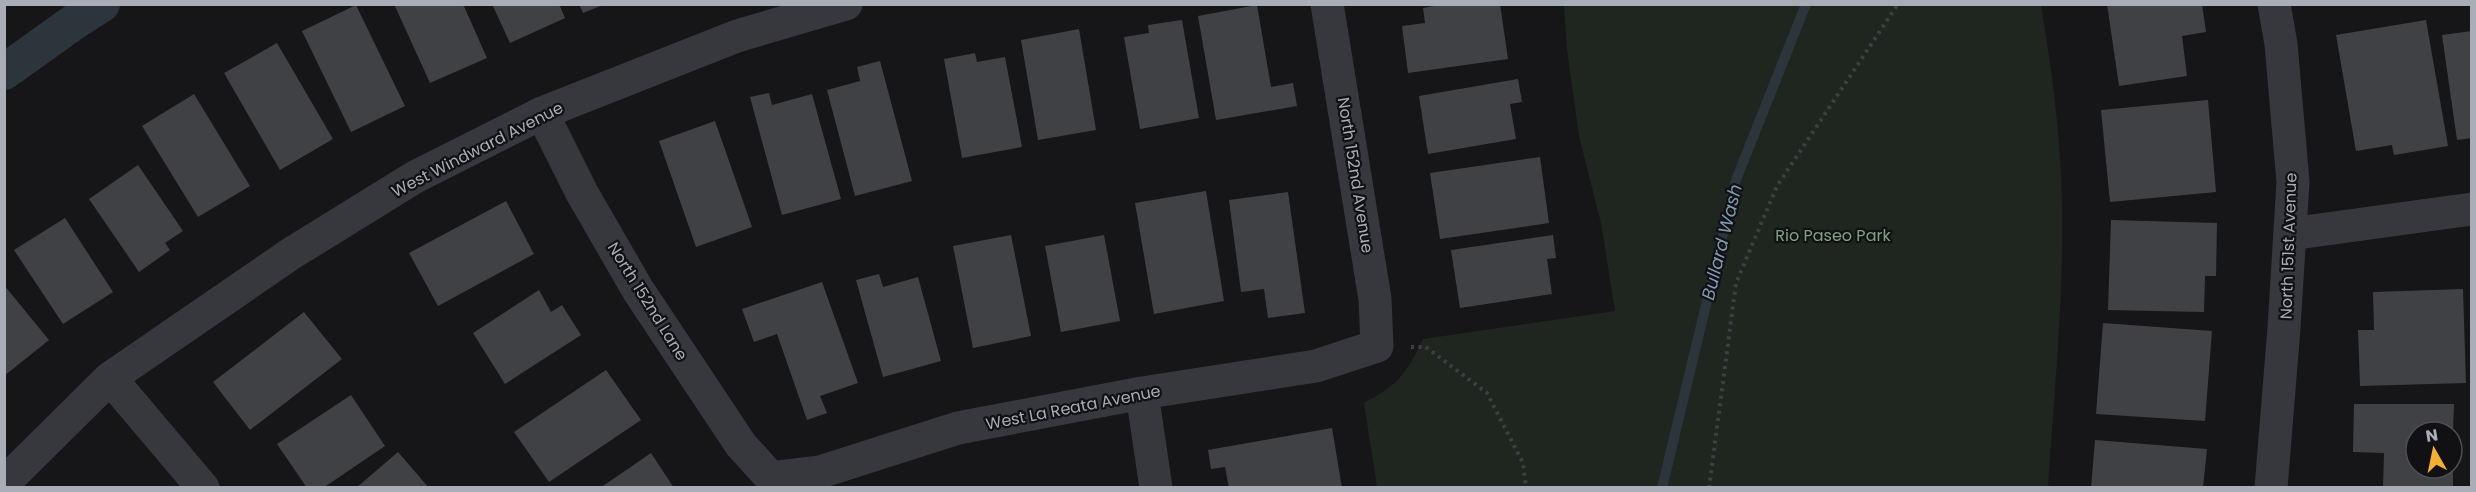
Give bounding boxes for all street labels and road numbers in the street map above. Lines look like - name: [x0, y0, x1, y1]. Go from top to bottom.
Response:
- street label: North 152nd Avenue: [1332, 95, 1379, 255]
- street label: West Windward Avenue: [388, 96, 567, 203]
- street label: North 151st Avenue: [2274, 172, 2303, 320]
- street label: North 152nd Lane: [602, 238, 693, 365]
- street label: West La Reata Avenue: [984, 379, 1162, 436]

